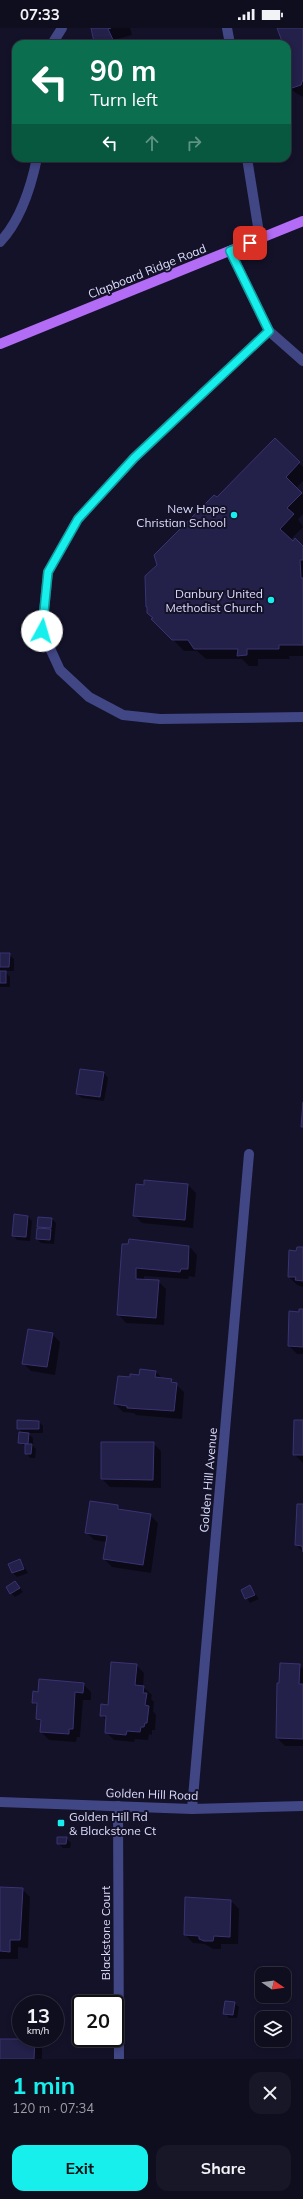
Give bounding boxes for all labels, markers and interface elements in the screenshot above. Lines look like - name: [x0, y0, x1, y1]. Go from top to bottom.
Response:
- text: 07:33: [20, 5, 60, 24]
- text: 90 m: [90, 53, 156, 88]
- icon: left: [24, 56, 76, 108]
- text: Turn left: [90, 88, 158, 111]
- icon: left: [99, 132, 121, 154]
- icon: ahead: [141, 132, 163, 154]
- icon: right: [183, 132, 205, 154]
- pin: [233, 226, 267, 260]
- icon: arrive: [239, 232, 261, 254]
- street label: Clapboard Ridge Road: [86, 240, 208, 302]
- place label: New Hope Christian School: [136, 501, 226, 530]
- marker: New Hope Christian School: [229, 510, 239, 520]
- place label: Danbury United Methodist Church: [165, 586, 263, 615]
- marker: Danbury United Methodist Church: [266, 595, 276, 605]
- position arrow: [21, 610, 63, 652]
- street label: Golden Hill Avenue: [196, 1427, 220, 1533]
- street label: Golden Hill Road: [105, 1785, 199, 1803]
- place label: Golden Hill Rd & Blackstone Ct: [69, 1809, 156, 1838]
- marker: Golden Hill Rd & Blackstone Ct: [56, 1818, 66, 1828]
- street label: Blackstone Court: [98, 1886, 113, 1980]
- north arrow: [255, 1967, 291, 2003]
- map controls: [255, 1967, 291, 2047]
- speed limit sign: 20: [72, 1995, 124, 2047]
- text: 13: [26, 2003, 50, 2028]
- button: layers: [255, 2011, 291, 2047]
- text: km/h: [27, 2024, 49, 2037]
- text: 1 min: [12, 2070, 75, 2100]
- button: close: [249, 2072, 291, 2114]
- text: 120 m · 07:34: [12, 2100, 94, 2116]
- button: Exit: [12, 2145, 148, 2191]
- button: Share: [156, 2145, 291, 2191]

